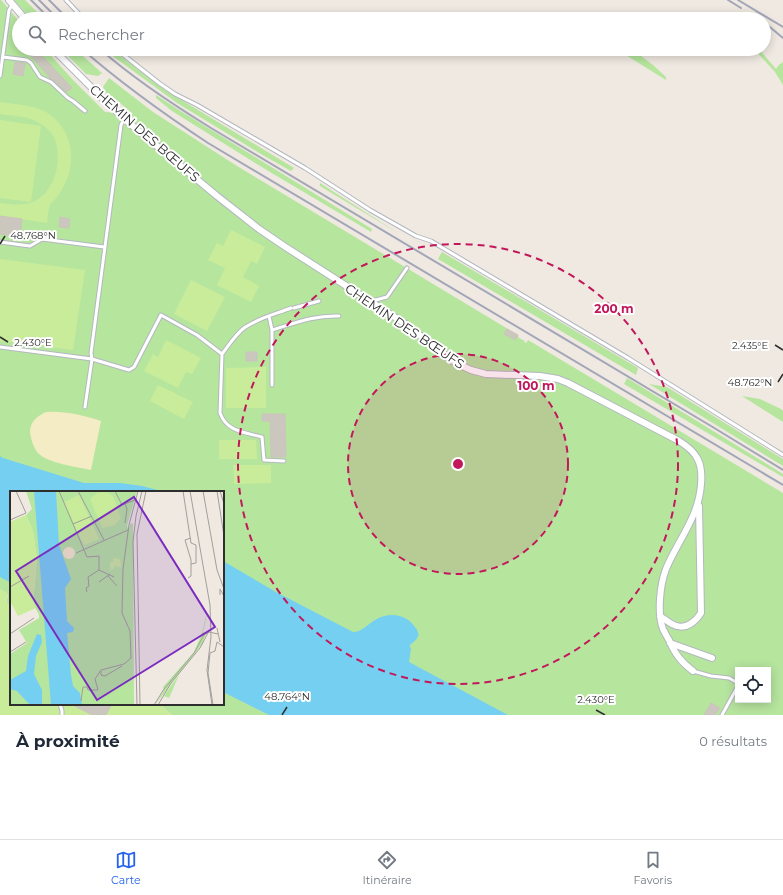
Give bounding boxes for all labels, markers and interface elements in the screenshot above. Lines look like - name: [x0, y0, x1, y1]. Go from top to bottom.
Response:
- search box: [12, 12, 771, 56]
- icon: search: [26, 23, 48, 45]
- text: Rechercher: [58, 25, 145, 44]
- street label: CHEMIN DES BŒUFS: [87, 81, 203, 185]
- text: 48.768°N: [10, 229, 56, 242]
- street label: CHEMIN DES BŒUFS: [342, 280, 468, 372]
- text: 200 m: [594, 301, 634, 316]
- text: 2.430°E: [14, 336, 52, 349]
- text: 2.435°E: [732, 339, 768, 352]
- text: 48.762°N: [728, 376, 772, 389]
- text: 100 m: [518, 378, 554, 393]
- centre of rings: [451, 457, 465, 471]
- inset map: [10, 491, 224, 705]
- map controls: [735, 667, 771, 703]
- button: locate: [735, 667, 771, 703]
- text: 48.764°N: [264, 690, 310, 703]
- text: 2.430°E: [577, 693, 615, 706]
- text: À proximité: [16, 731, 120, 751]
- text: 0 résultats: [699, 733, 767, 749]
- tab: Carte: [111, 849, 141, 887]
- tab: Itinéraire: [363, 849, 412, 887]
- tab: Favoris: [634, 849, 672, 887]

